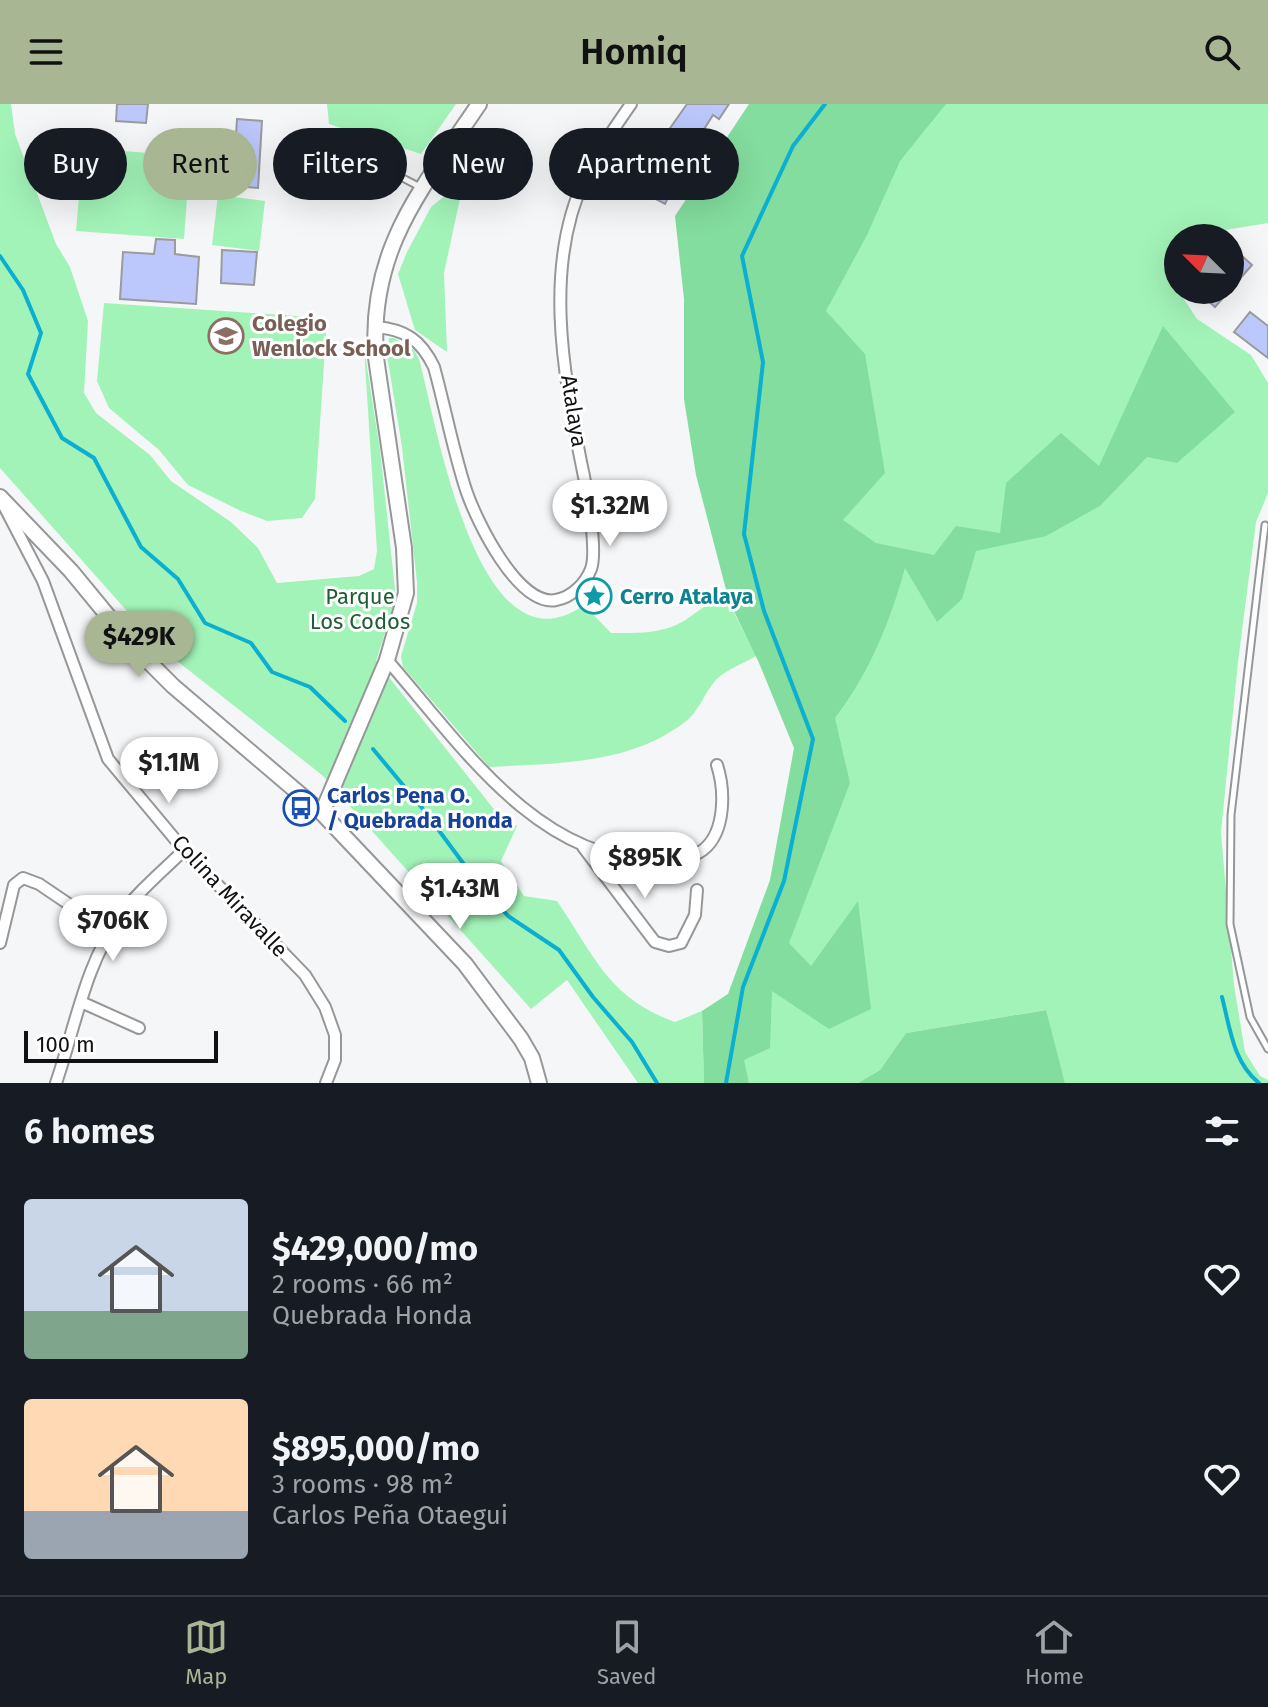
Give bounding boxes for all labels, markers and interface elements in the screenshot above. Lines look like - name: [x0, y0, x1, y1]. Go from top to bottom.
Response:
- icon: menu: [24, 30, 68, 74]
- text: Homiq: [580, 30, 688, 74]
- icon: search: [1200, 30, 1244, 74]
- chip: Buy: [24, 128, 127, 200]
- chip: Rent: [143, 128, 257, 200]
- chip: Filters: [273, 128, 407, 200]
- chip: New: [423, 128, 533, 200]
- chip: Apartment: [549, 128, 739, 200]
- north arrow: [1164, 224, 1244, 304]
- map controls: [1164, 224, 1244, 304]
- place label: Colegio Wenlock School: [252, 310, 411, 362]
- school or university icon: Colegio Wenlock School: [207, 317, 245, 355]
- street label: Atalaya: [555, 373, 593, 449]
- pin: $1.32M: [545, 480, 675, 548]
- text: $1.32M: [570, 490, 650, 521]
- place icon: Cerro Atalaya: [575, 577, 613, 615]
- park label: Parque Los Codos: [310, 583, 410, 635]
- place label: Cerro Atalaya: [620, 583, 754, 610]
- pin: $429K: [83, 611, 195, 679]
- text: $429K: [103, 621, 175, 652]
- pin: $1.1M: [113, 737, 225, 805]
- text: $1.1M: [138, 747, 200, 778]
- place label: Carlos Pena O. / Quebrada Honda: [327, 782, 513, 834]
- bus stop icon: Carlos Pena O. / Quebrada Honda: [282, 789, 320, 827]
- street label: Colina Miravalle: [166, 829, 294, 963]
- pin: $895K: [589, 832, 701, 900]
- text: $895K: [608, 842, 682, 873]
- pin: $1.43M: [395, 863, 525, 931]
- text: $1.43M: [420, 873, 500, 904]
- pin: $706K: [57, 895, 169, 963]
- text: $706K: [77, 905, 149, 936]
- scale bar: [24, 1027, 218, 1063]
- text: 100 m: [36, 1031, 95, 1058]
- icon: filters: [1200, 1109, 1244, 1153]
- text: 6 homes: [24, 1111, 155, 1152]
- text: $429,000/mo: [272, 1228, 478, 1269]
- icon: home: [88, 1231, 184, 1327]
- icon: heart: [1200, 1257, 1244, 1301]
- text: 2 rooms · 66 m²: [272, 1269, 453, 1300]
- text: Quebrada Honda: [272, 1300, 472, 1331]
- text: $895,000/mo: [272, 1428, 480, 1469]
- icon: home: [88, 1431, 184, 1527]
- icon: heart: [1200, 1457, 1244, 1501]
- text: 3 rooms · 98 m²: [272, 1469, 453, 1500]
- text: Carlos Peña Otaegui: [272, 1500, 508, 1531]
- tab: Map: [184, 1615, 228, 1690]
- tab: Saved: [597, 1615, 656, 1690]
- tab: Home: [1025, 1615, 1084, 1690]

